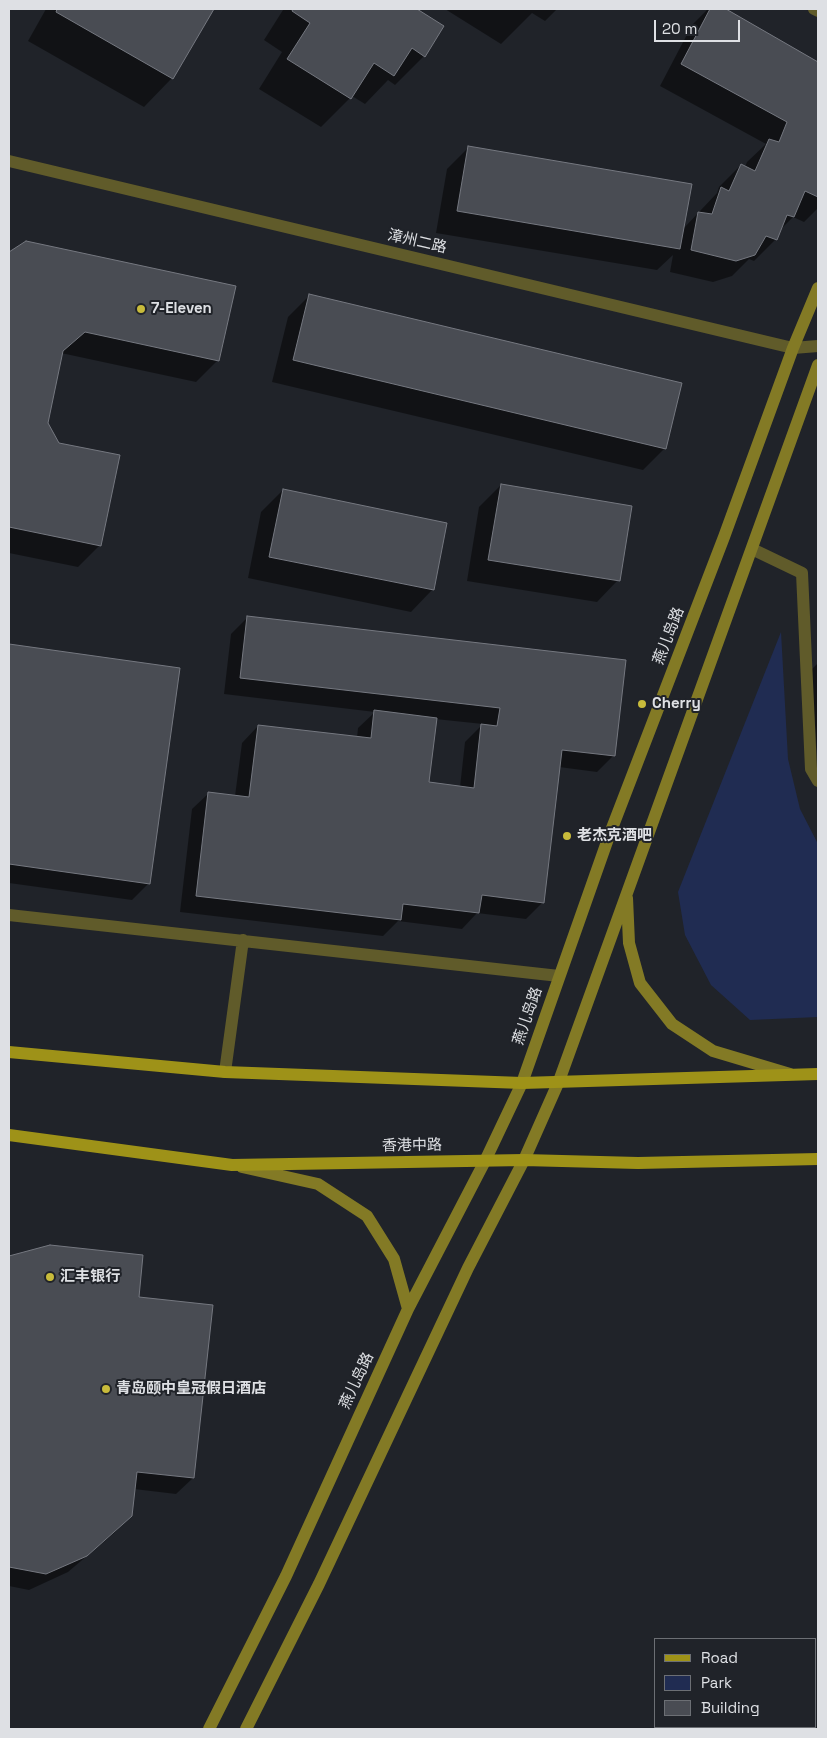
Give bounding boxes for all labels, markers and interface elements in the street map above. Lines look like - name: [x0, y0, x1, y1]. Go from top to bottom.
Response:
- scale bar: [657, 10, 743, 42]
- text: 20 m: [662, 19, 697, 38]
- street label: 漳州二路: [386, 226, 448, 258]
- place label: 7-Eleven: [151, 300, 212, 318]
- marker: 7-Eleven: [135, 303, 147, 315]
- street label: 燕儿岛路: [650, 605, 688, 667]
- place label: Cherry: [652, 695, 701, 713]
- marker: Cherry: [636, 698, 648, 710]
- place label: 老杰克酒吧: [577, 827, 652, 845]
- marker: 老杰克酒吧: [561, 830, 573, 842]
- street label: 燕儿岛路: [510, 985, 546, 1047]
- street label: 香港中路: [382, 1136, 442, 1156]
- place label: 汇丰银行: [60, 1268, 120, 1286]
- marker: 汇丰银行: [44, 1271, 56, 1283]
- street label: 燕儿岛路: [336, 1350, 378, 1412]
- place label: 青岛颐中皇冠假日酒店: [116, 1380, 266, 1398]
- marker: 青岛颐中皇冠假日酒店: [100, 1383, 112, 1395]
- legend: [654, 1638, 817, 1728]
- text: Road: [701, 1648, 738, 1667]
- text: Park: [701, 1673, 732, 1692]
- text: Building: [701, 1698, 760, 1717]

